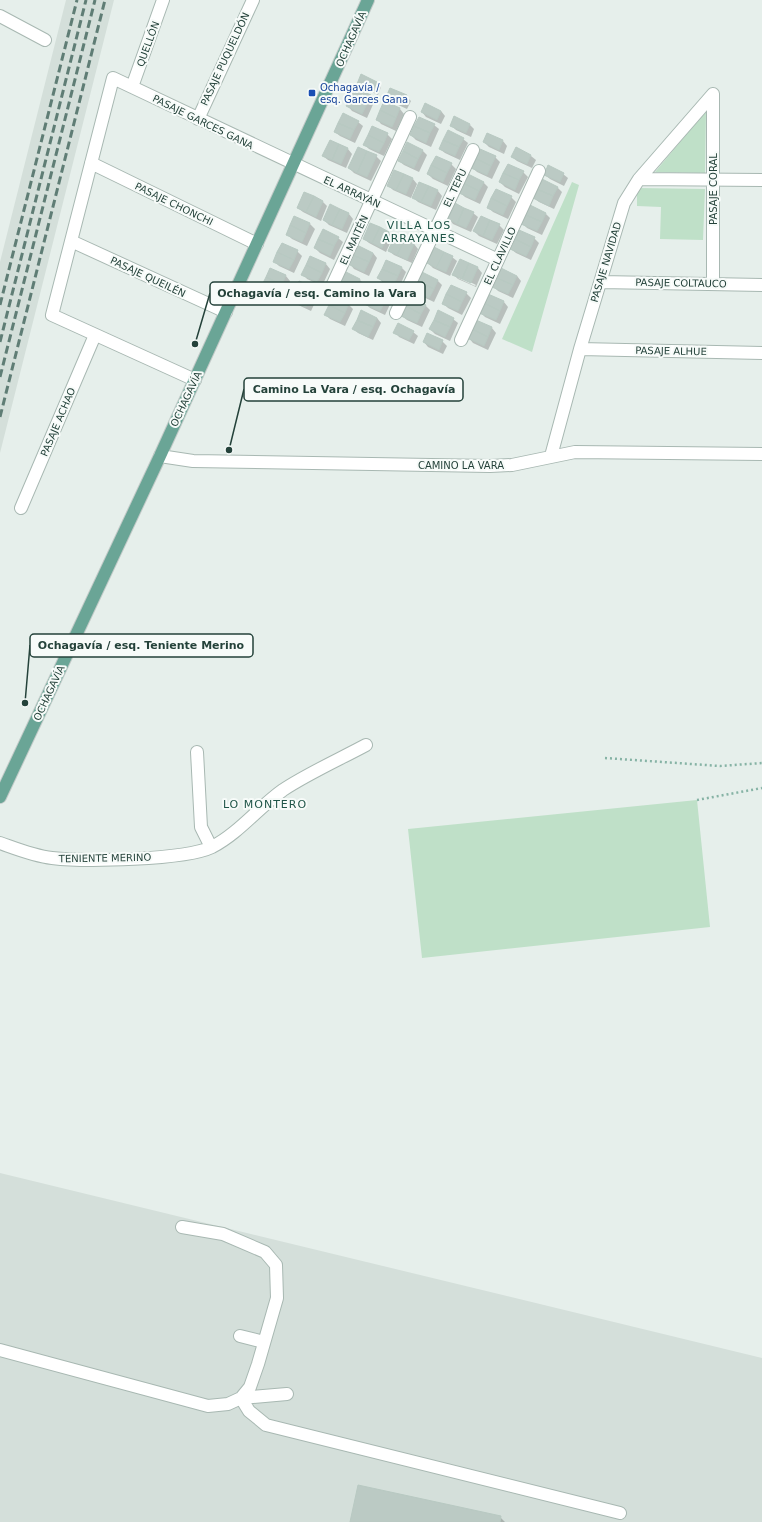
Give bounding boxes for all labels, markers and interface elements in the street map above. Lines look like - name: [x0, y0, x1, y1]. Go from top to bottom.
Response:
- street label: OCHAGAVÍA: [333, 9, 368, 68]
- street label: PASAJE PUQUELDÓN: [198, 10, 251, 107]
- street label: QUELLÓN: [134, 19, 161, 68]
- place label: Ochagavía / esq. Garces Gana: [320, 82, 408, 105]
- marker: Ochagavía / esq. Garces Gana: [307, 88, 317, 98]
- street label: PASAJE GARCES GANA: [151, 93, 255, 151]
- street label: PASAJE CORAL: [708, 153, 719, 225]
- street label: EL TEPU: [441, 167, 469, 209]
- street label: EL ARRAYÁN: [322, 173, 382, 210]
- street label: PASAJE CHONCHI: [133, 180, 215, 228]
- street label: EL MAITÉN: [337, 213, 370, 267]
- district label: VILLA LOS ARRAYANES: [382, 219, 456, 245]
- street label: PASAJE NAVIDAD: [589, 220, 624, 304]
- street label: EL CLAVILLO: [482, 225, 518, 287]
- street label: PASAJE QUEILÉN: [109, 254, 188, 299]
- street label: PASAJE COLTAUCO: [635, 277, 727, 289]
- callout: Ochagavía / esq. Camino la Vara: [210, 282, 425, 305]
- text: Ochagavía / esq. Camino la Vara: [217, 287, 417, 300]
- street label: PASAJE ALHUE: [635, 345, 707, 357]
- street label: OCHAGAVÍA: [168, 369, 204, 428]
- callout: Camino La Vara / esq. Ochagavía: [244, 378, 463, 401]
- text: Camino La Vara / esq. Ochagavía: [253, 383, 455, 396]
- street label: PASAJE ACHAO: [39, 386, 78, 458]
- street label: CAMINO LA VARA: [418, 460, 504, 471]
- callout: Ochagavía / esq. Teniente Merino: [30, 634, 253, 657]
- text: Ochagavía / esq. Teniente Merino: [38, 639, 245, 652]
- street label: OCHAGAVÍA: [31, 663, 67, 722]
- district label: LO MONTERO: [223, 798, 307, 811]
- street label: TENIENTE MERINO: [58, 852, 151, 864]

